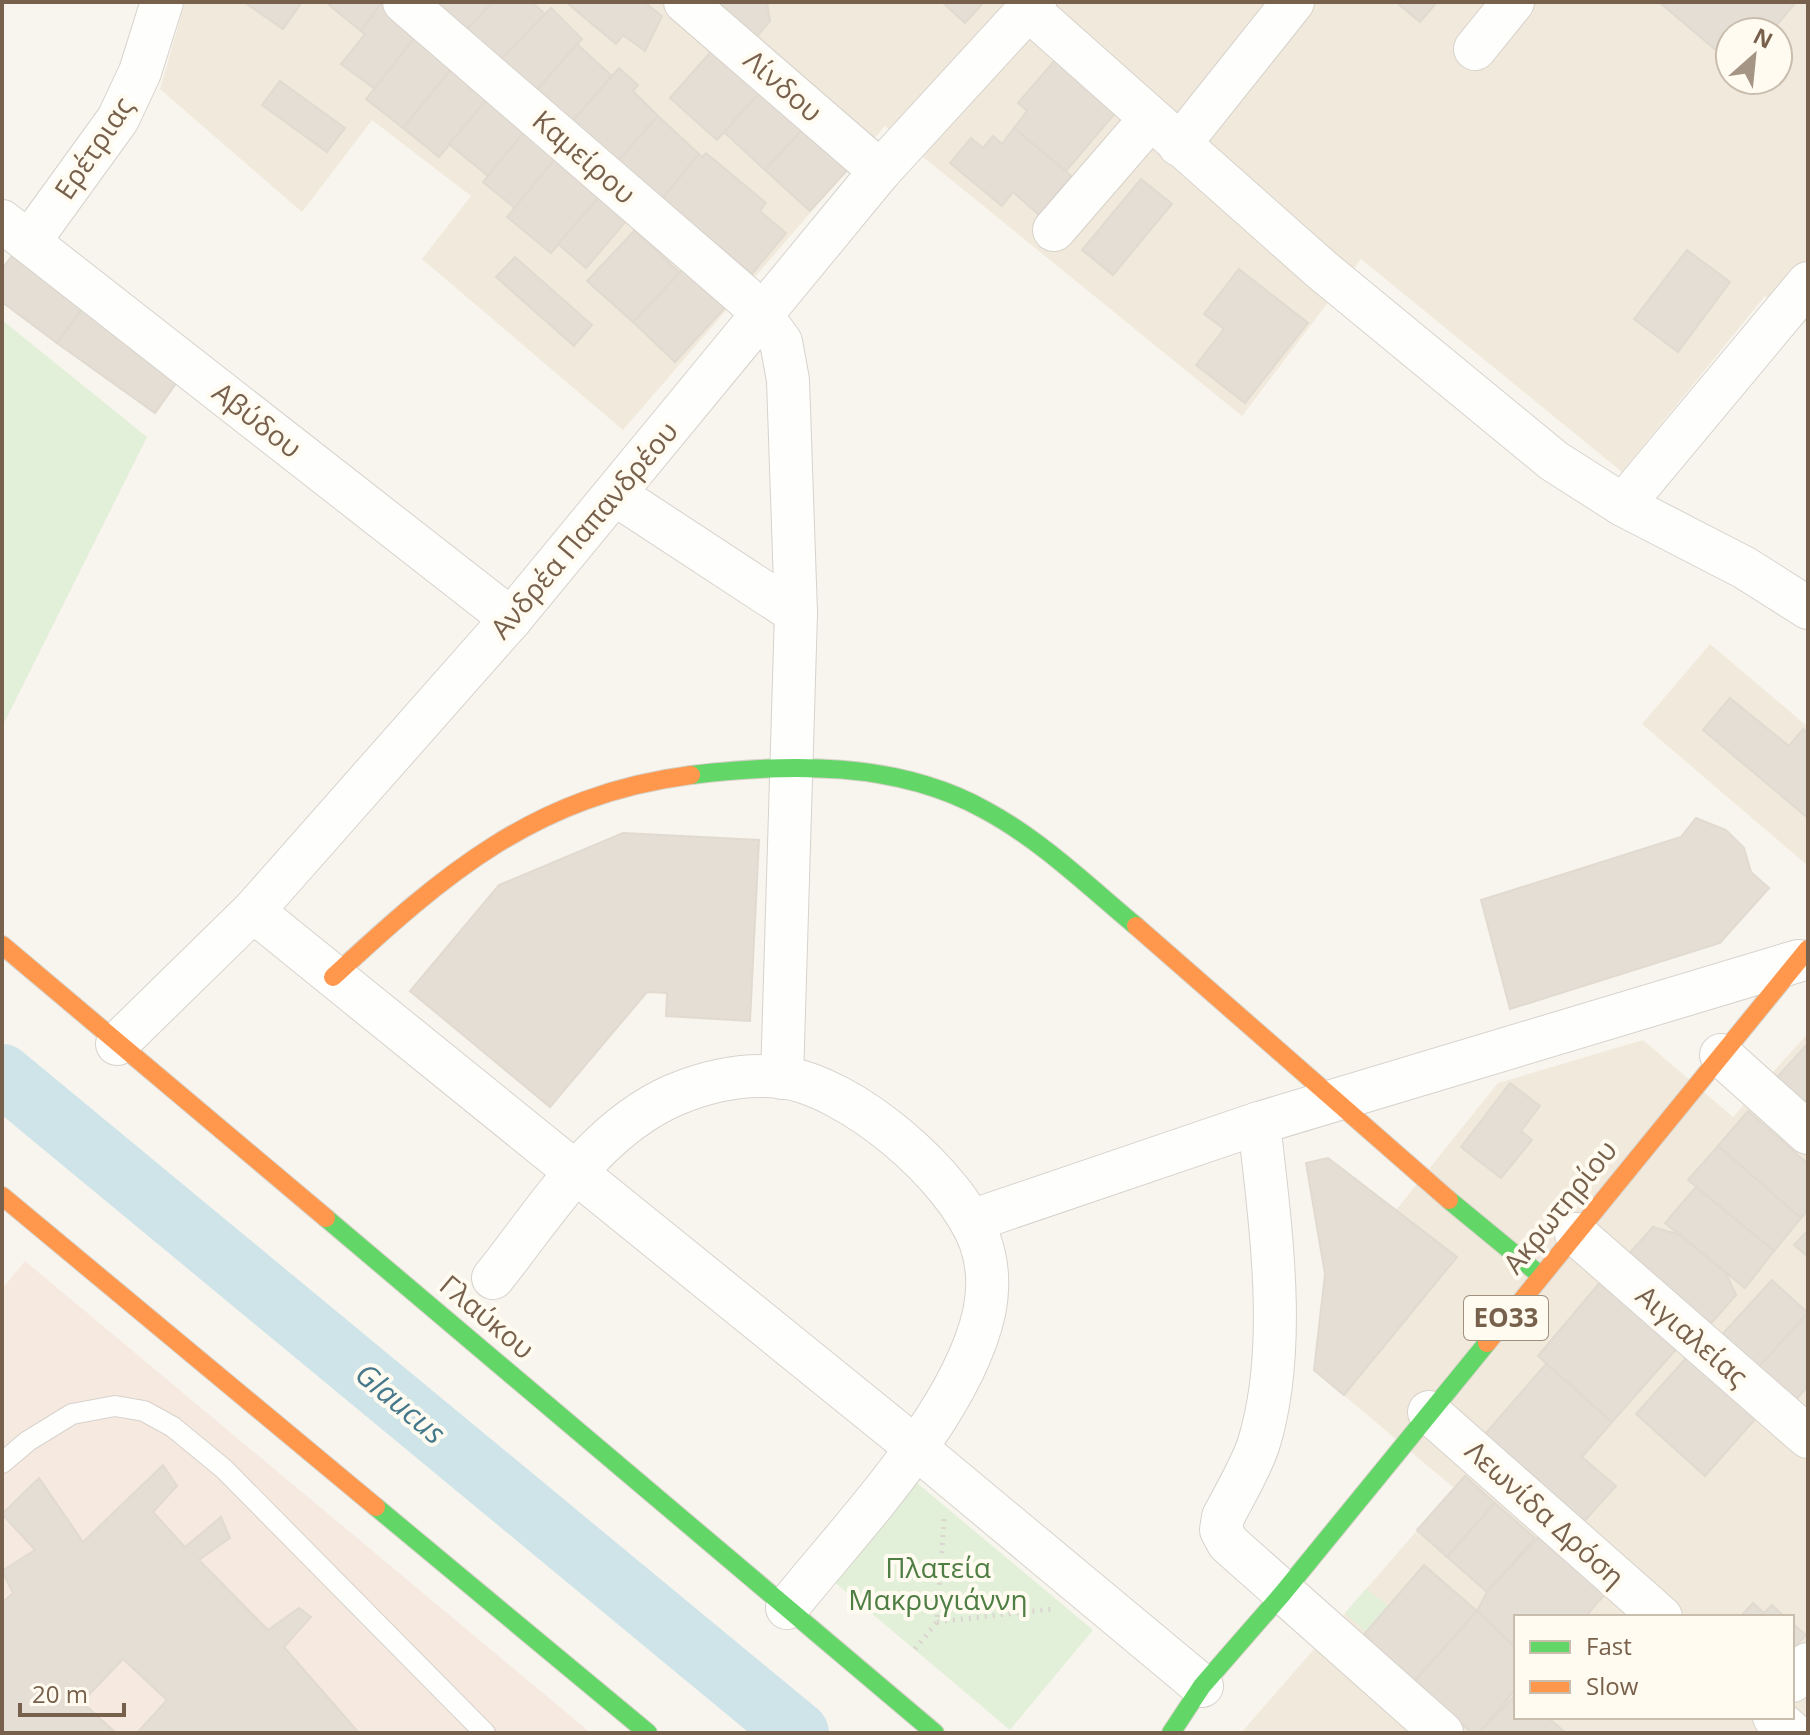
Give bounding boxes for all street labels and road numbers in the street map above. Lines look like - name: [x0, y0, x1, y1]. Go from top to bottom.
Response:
- street label: Λίνδου: [736, 41, 831, 130]
- street label: Ερέτριας: [45, 89, 141, 206]
- street label: Καμείρου: [525, 101, 644, 212]
- street label: Αβύδου: [205, 373, 310, 466]
- street label: Ανδρέα Παπανδρέου: [481, 413, 686, 646]
- street label: Ακρωτηρίου: [1494, 1132, 1625, 1281]
- street label: Γλαύκου: [432, 1266, 543, 1367]
- street label: Αιγιαλείας: [1629, 1276, 1757, 1394]
- road number: ΕΟ33: [1464, 1296, 1548, 1340]
- street label: Λεωνίδα Δρόση: [1458, 1432, 1633, 1595]

